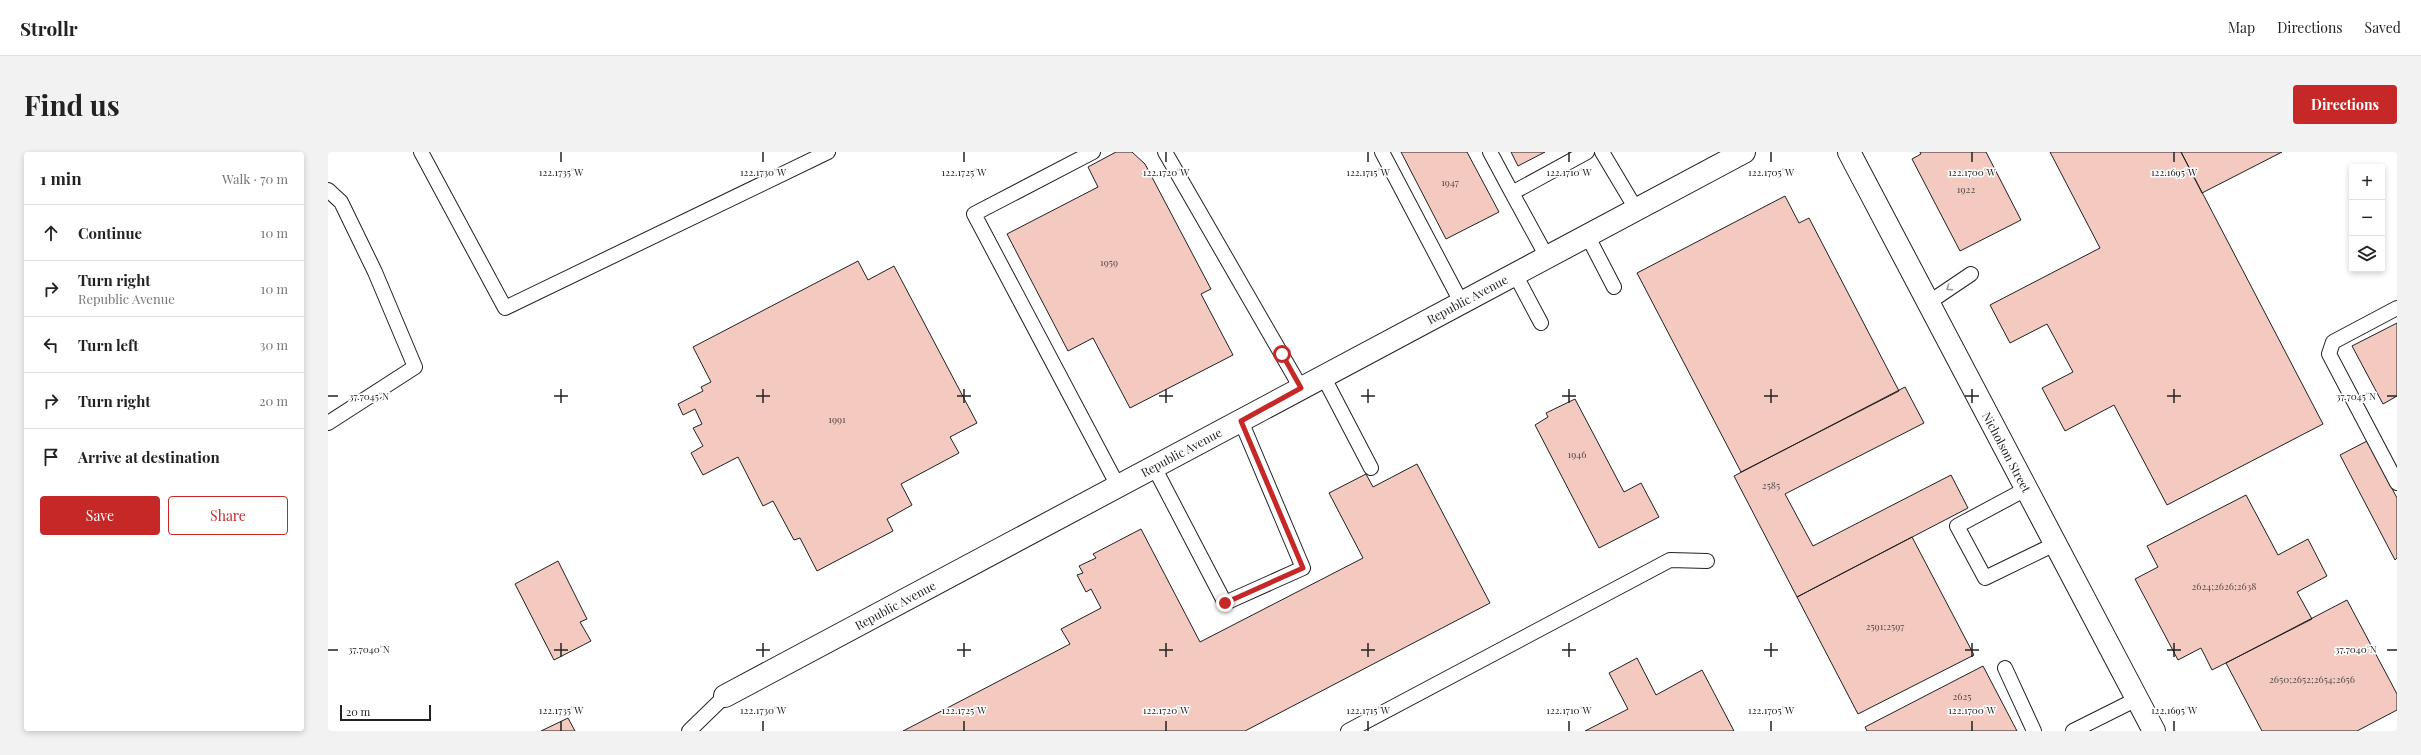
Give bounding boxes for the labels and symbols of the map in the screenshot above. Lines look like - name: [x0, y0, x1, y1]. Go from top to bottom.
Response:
- text: 122.1735°W: [539, 165, 584, 179]
- text: 122.1730°W: [740, 165, 787, 179]
- text: 122.1725°W: [942, 165, 987, 179]
- text: 122.1720°W: [1143, 165, 1190, 179]
- text: 122.1715°W: [1346, 165, 1391, 179]
- text: 122.1710°W: [1546, 165, 1593, 179]
- text: 122.1705°W: [1748, 165, 1795, 179]
- text: 122.1700°W: [1948, 165, 1997, 179]
- text: 122.1695°W: [2151, 165, 2198, 179]
- house number: 1947: [1441, 175, 1459, 189]
- house number: 1922: [1957, 182, 1975, 196]
- house number: 1959: [1100, 255, 1118, 269]
- street label: Republic Avenue: [1424, 271, 1510, 327]
- one-way arrow: [1946, 283, 1953, 291]
- route start: [1273, 345, 1291, 363]
- text: 37.7045°N: [349, 389, 389, 403]
- text: 37.7045°N: [2336, 389, 2376, 403]
- street label: Nicholson Street: [1979, 409, 2035, 496]
- house number: 1991: [828, 412, 846, 426]
- street label: Republic Avenue: [1138, 424, 1224, 480]
- house number: 1946: [1568, 447, 1586, 461]
- house number: 2585: [1762, 478, 1780, 492]
- street label: Republic Avenue: [852, 577, 938, 633]
- house number: 2624;2626;2638: [2192, 579, 2256, 593]
- route end: [1216, 594, 1234, 612]
- house number: 2591;2597: [1866, 619, 1904, 633]
- text: 37.7040°N: [348, 642, 390, 656]
- text: 37.7040°N: [2335, 642, 2377, 656]
- house number: 2650;2652;2654;2656: [2269, 672, 2355, 686]
- house number: 2625: [1953, 689, 1971, 703]
- scale bar: [340, 703, 431, 722]
- text: 122.1735°W: [539, 703, 584, 717]
- text: 122.1730°W: [740, 703, 787, 717]
- text: 122.1725°W: [942, 703, 987, 717]
- text: 122.1720°W: [1143, 703, 1190, 717]
- text: 122.1715°W: [1346, 703, 1391, 717]
- text: 122.1710°W: [1546, 703, 1593, 717]
- text: 122.1705°W: [1748, 703, 1795, 717]
- text: 122.1700°W: [1948, 703, 1997, 717]
- text: 122.1695°W: [2151, 703, 2198, 717]

